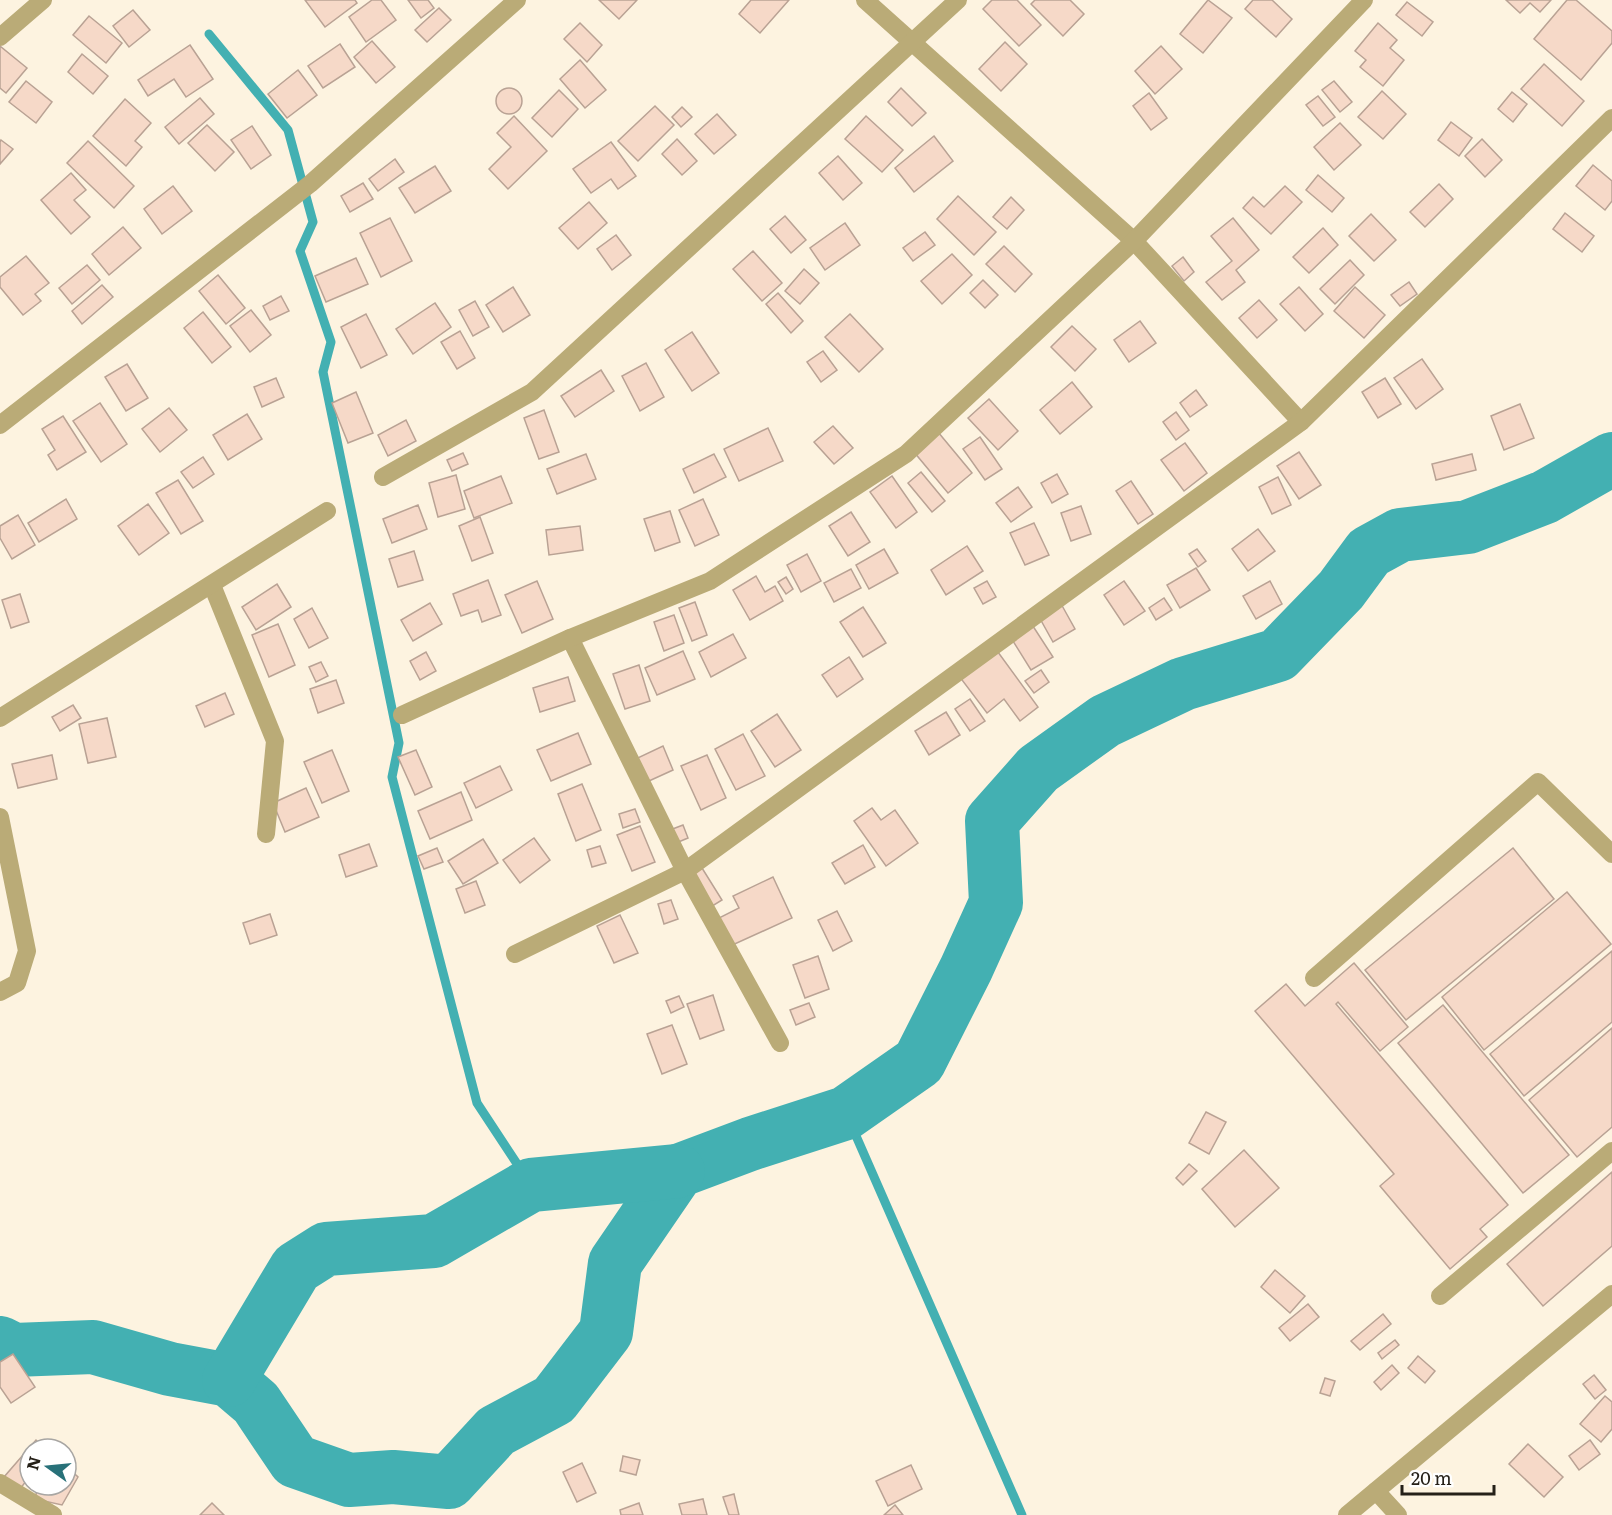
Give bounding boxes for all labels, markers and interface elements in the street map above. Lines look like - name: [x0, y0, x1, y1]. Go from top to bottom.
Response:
- north arrow: [18, 1437, 78, 1497]
- text: N: [19, 1453, 46, 1472]
- scale bar: [1402, 1458, 1494, 1496]
- text: 20 m: [1411, 1464, 1452, 1491]

